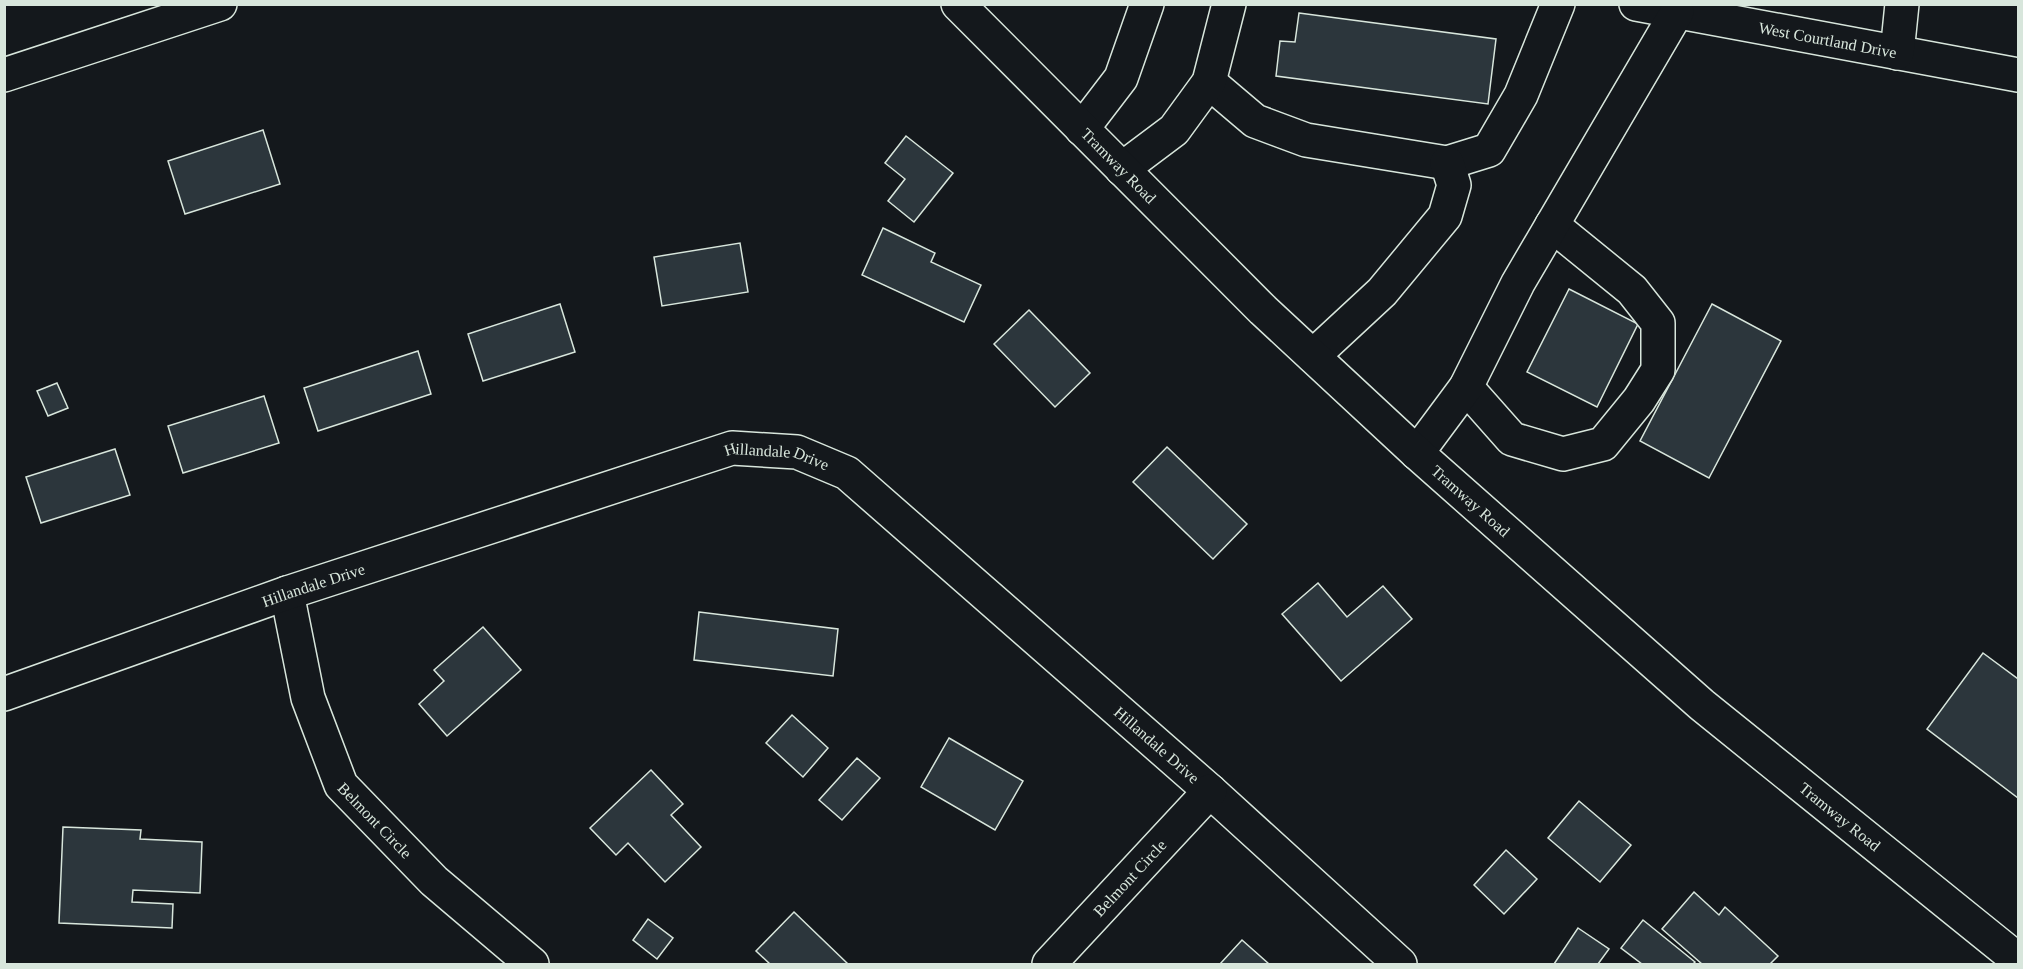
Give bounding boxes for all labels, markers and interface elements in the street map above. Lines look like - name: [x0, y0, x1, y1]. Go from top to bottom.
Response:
- street label: West Courtland Drive: [1757, 18, 1898, 61]
- street label: Tramway Road: [1078, 125, 1160, 206]
- street label: Hillandale Drive: [722, 439, 832, 473]
- street label: Tramway Road: [1428, 462, 1513, 540]
- street label: Hillandale Drive: [260, 560, 367, 610]
- street label: Hillandale Drive: [1111, 703, 1203, 786]
- street label: Belmont Circle: [335, 779, 415, 861]
- street label: Tramway Road: [1796, 779, 1884, 854]
- street label: Belmont Circle: [1090, 836, 1169, 919]

